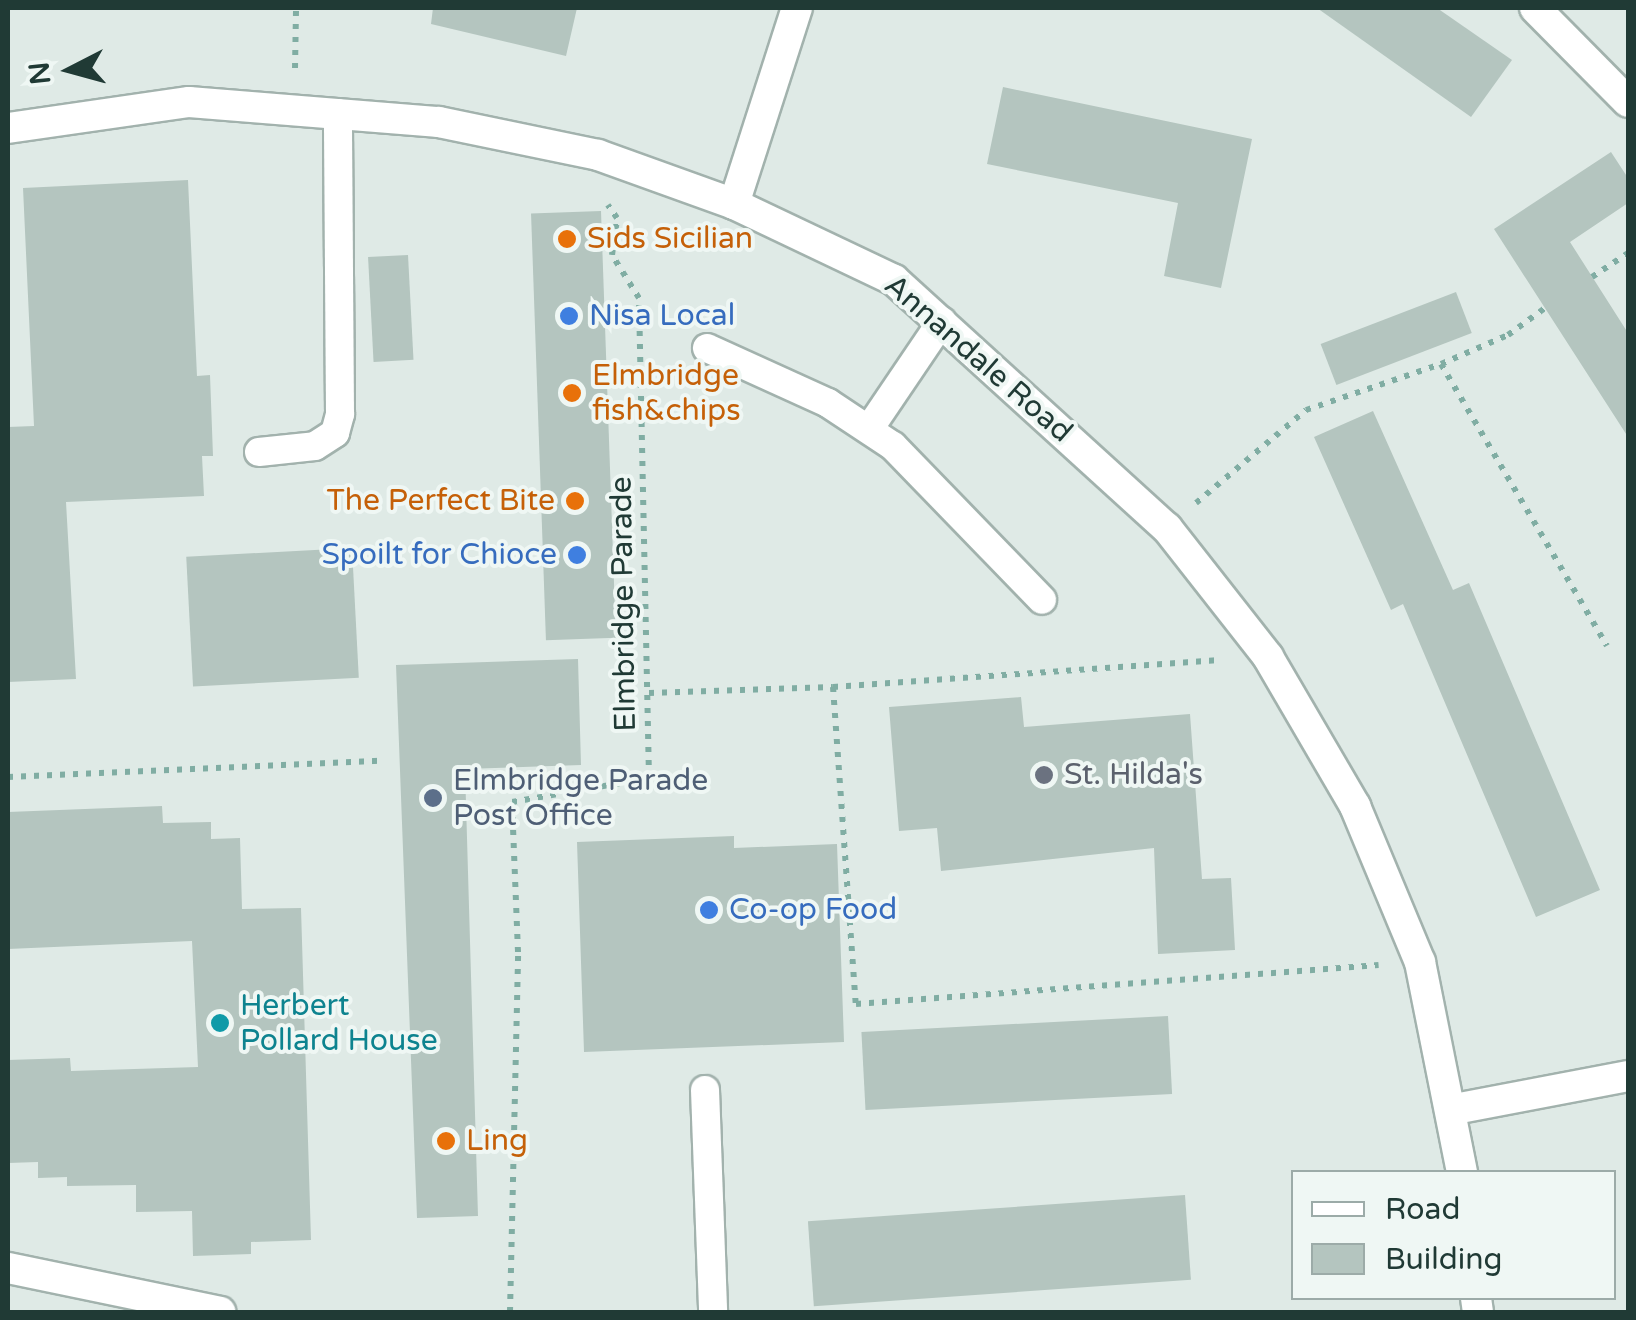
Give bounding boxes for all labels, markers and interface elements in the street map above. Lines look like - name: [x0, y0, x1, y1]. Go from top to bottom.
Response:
- north arrow: [20, 20, 120, 120]
- text: N: [22, 60, 58, 86]
- place label: Sids Sicilian: [587, 221, 753, 257]
- marker: Sids Sicilian: [556, 228, 578, 250]
- street label: Annandale Road: [877, 268, 1079, 450]
- place label: Nisa Local: [589, 298, 735, 334]
- marker: Nisa Local: [558, 305, 580, 327]
- place label: Elmbridge fish&chips: [592, 358, 741, 428]
- marker: Elmbridge fish&chips: [561, 382, 583, 404]
- street label: Elmbridge Parade: [604, 476, 644, 732]
- place label: The Perfect Bite: [327, 483, 555, 519]
- marker: The Perfect Bite: [564, 490, 586, 512]
- place label: Spoilt for Chioce: [322, 537, 557, 573]
- marker: Spoilt for Chioce: [566, 544, 588, 566]
- place label: St. Hilda's: [1064, 757, 1203, 793]
- place label: Elmbridge Parade Post Office: [453, 763, 708, 834]
- marker: St. Hilda's: [1033, 764, 1055, 786]
- marker: Elmbridge Parade Post Office: [422, 787, 444, 809]
- place label: Co-op Food: [729, 892, 897, 928]
- marker: Co-op Food: [698, 899, 720, 921]
- place label: Herbert Pollard House: [240, 988, 438, 1058]
- marker: Herbert Pollard House: [209, 1012, 231, 1034]
- place label: Ling: [466, 1123, 528, 1159]
- marker: Ling: [435, 1130, 457, 1152]
- legend: [1291, 1170, 1616, 1300]
- text: Road: [1385, 1191, 1460, 1228]
- text: Building: [1385, 1241, 1502, 1278]

